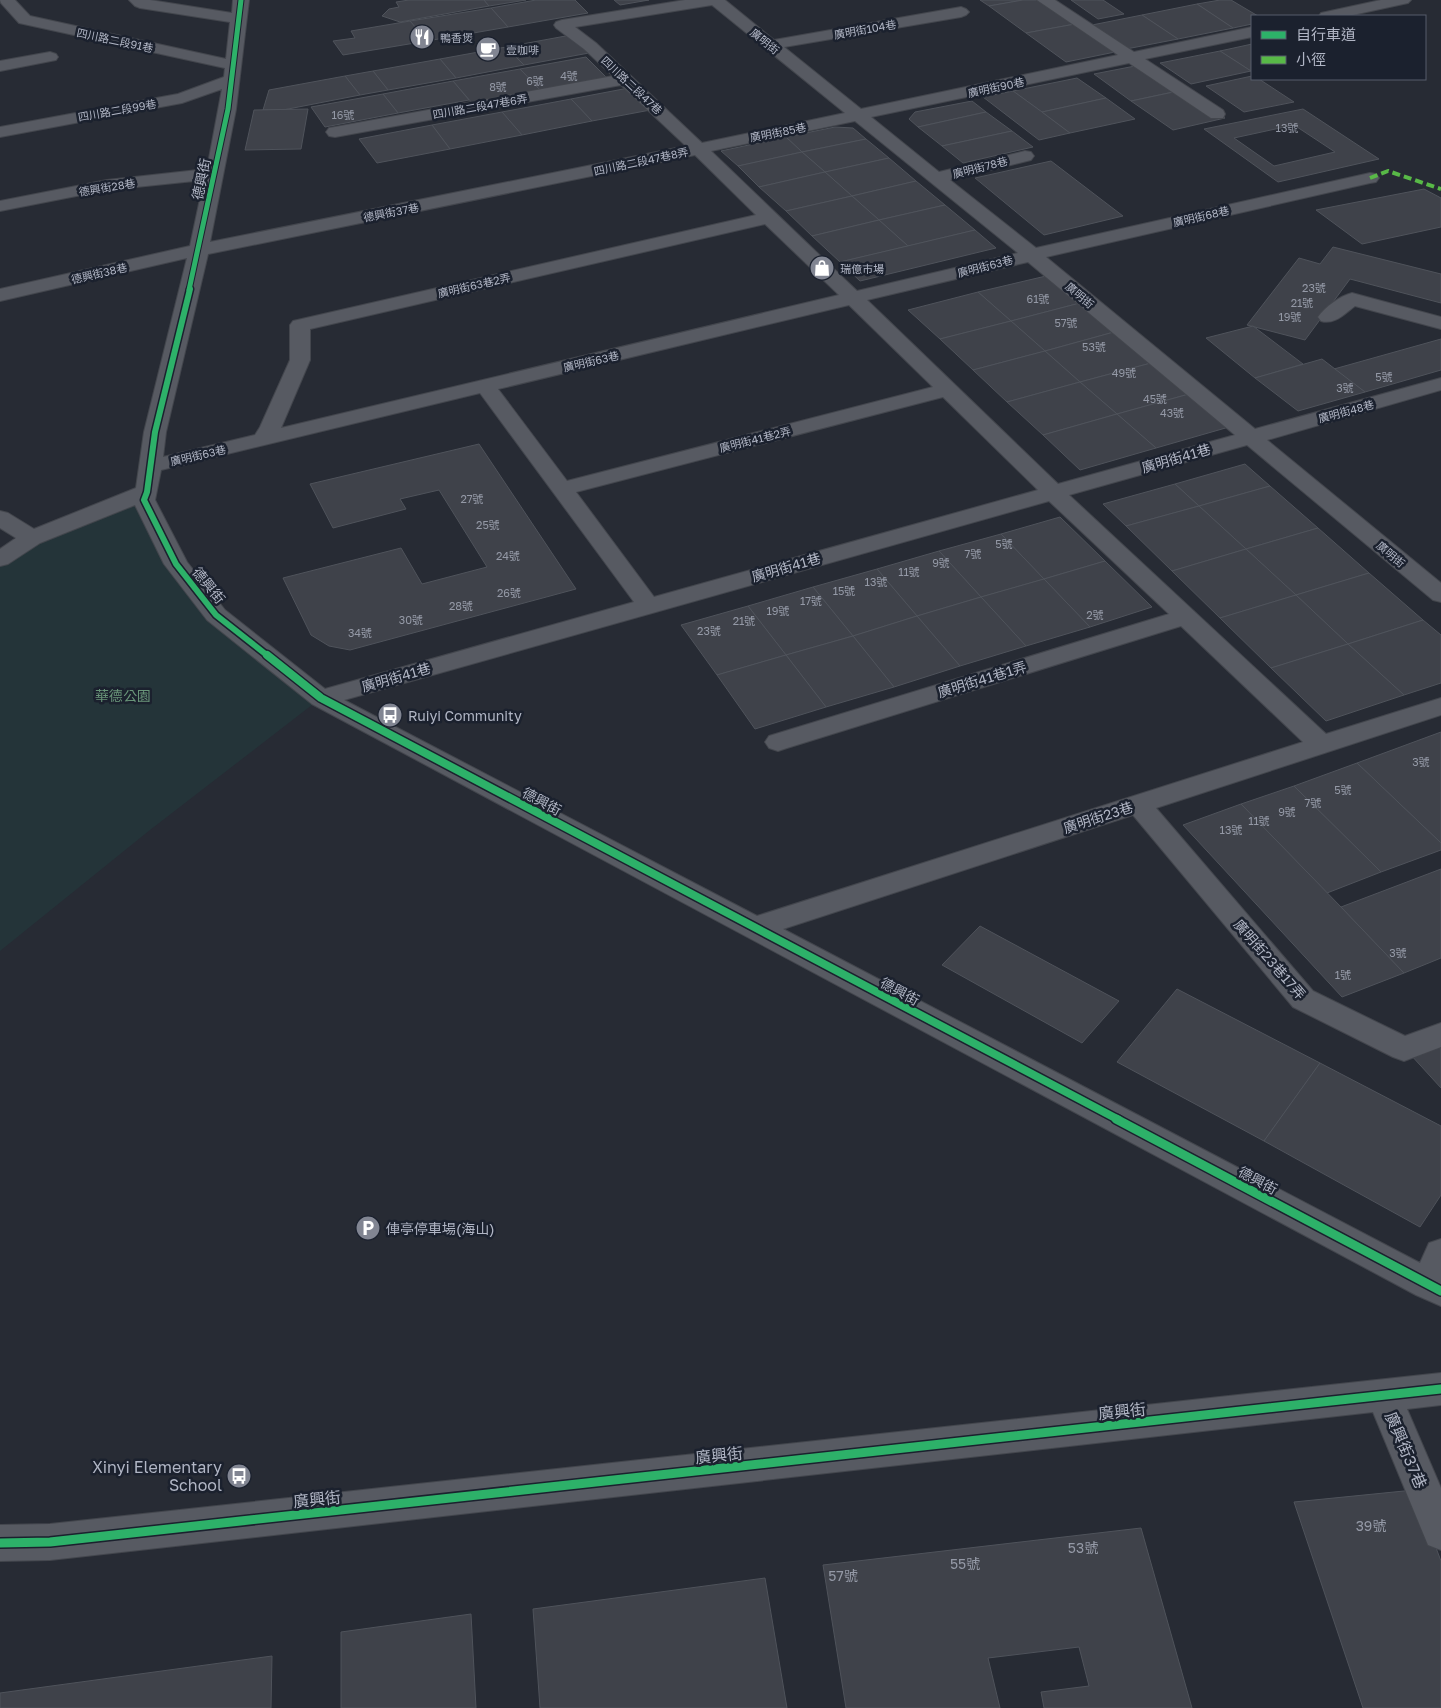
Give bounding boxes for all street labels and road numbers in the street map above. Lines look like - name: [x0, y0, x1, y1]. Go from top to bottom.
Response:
- street label: 廣明街104巷: [833, 17, 897, 41]
- street label: 四川路二段91巷: [76, 26, 154, 54]
- street label: 廣明街: [748, 26, 782, 56]
- street label: 四川路二段47巷: [599, 53, 665, 117]
- street label: 廣明街90巷: [967, 75, 1025, 99]
- street label: 四川路二段47巷6弄: [432, 91, 528, 121]
- street label: 四川路二段99巷: [77, 97, 157, 123]
- street label: 廣明街85巷: [749, 120, 807, 144]
- street label: 四川路二段47巷8弄: [593, 145, 689, 177]
- street label: 廣明街78巷: [951, 154, 1009, 180]
- street label: 德興街: [188, 157, 214, 201]
- street label: 德興街28巷: [78, 176, 136, 198]
- street label: 德興街37巷: [362, 200, 420, 224]
- street label: 廣明街68巷: [1172, 203, 1230, 229]
- street label: 廣明街63巷: [956, 253, 1014, 279]
- street label: 德興街38巷: [70, 260, 128, 286]
- street label: 廣明街63巷2弄: [436, 270, 512, 300]
- street label: 廣明街: [1063, 279, 1097, 311]
- street label: 廣明街63巷: [562, 348, 620, 374]
- street label: 廣明街48巷: [1317, 397, 1375, 425]
- street label: 廣明街41巷2弄: [718, 424, 792, 454]
- street label: 廣明街41巷: [1139, 440, 1213, 476]
- street label: 廣明街63巷: [169, 442, 227, 468]
- street label: 廣明街: [1374, 538, 1408, 570]
- street label: 廣明街41巷: [749, 549, 823, 585]
- street label: 德興街: [189, 563, 229, 607]
- street label: 廣明街41巷1弄: [935, 657, 1029, 701]
- street label: 廣明街41巷: [359, 659, 433, 695]
- street label: 德興街: [519, 784, 565, 818]
- street label: 廣明街23巷: [1061, 798, 1135, 836]
- street label: 廣明街23巷17弄: [1231, 915, 1309, 1003]
- street label: 德興街: [877, 974, 923, 1008]
- street label: 德興街: [1235, 1163, 1281, 1197]
- street label: 廣興街: [1097, 1399, 1147, 1423]
- street label: 廣興街37巷: [1381, 1408, 1431, 1492]
- street label: 廣興街: [694, 1443, 744, 1467]
- street label: 廣興街: [292, 1487, 342, 1511]

